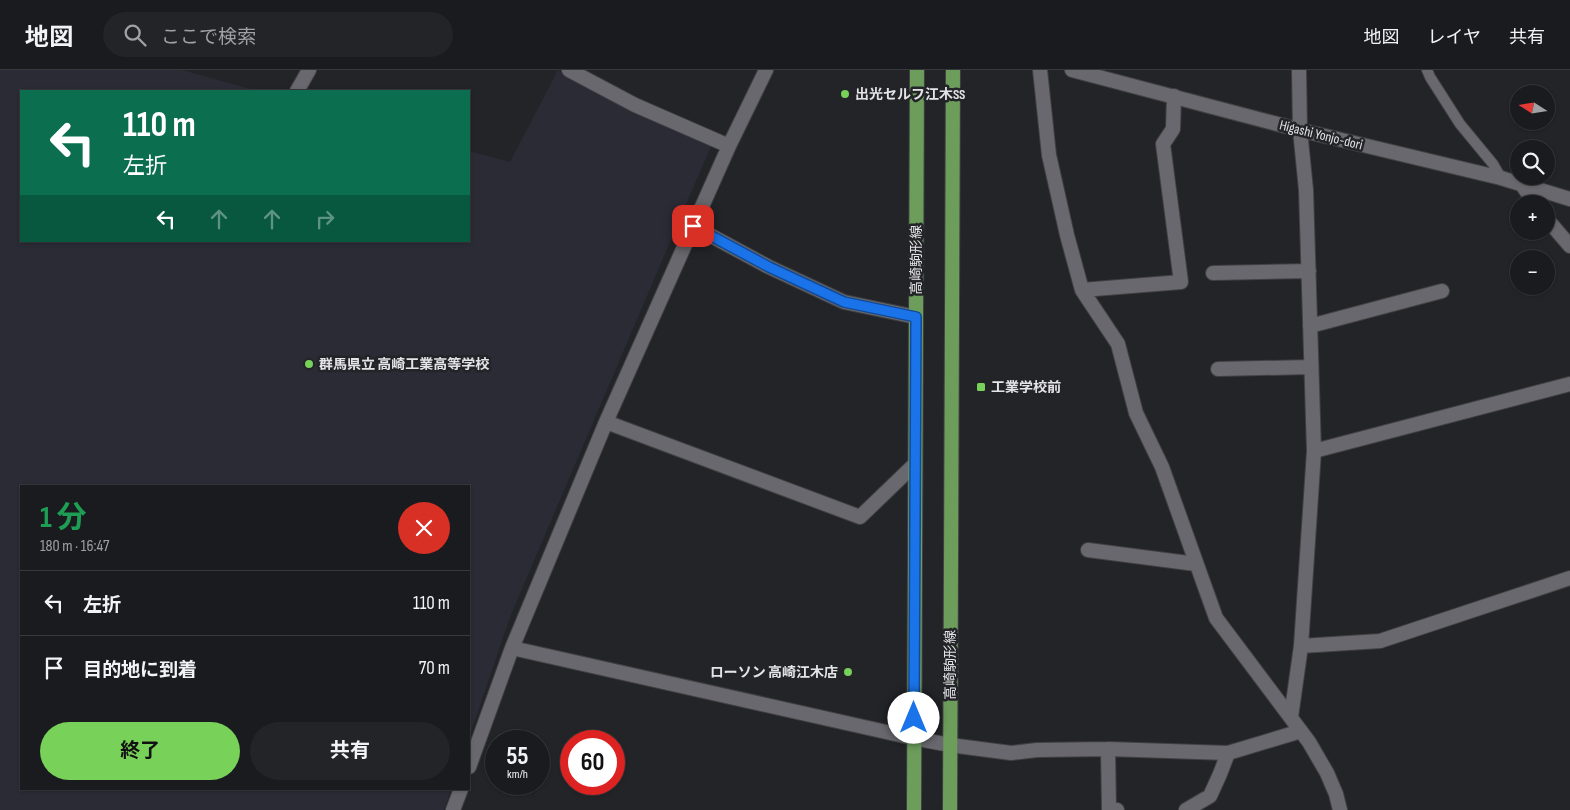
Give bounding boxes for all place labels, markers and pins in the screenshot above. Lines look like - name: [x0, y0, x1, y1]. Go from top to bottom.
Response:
- place label: 出光セルフ江木SS: [855, 86, 965, 103]
- marker: 出光セルフ江木SS: [839, 88, 851, 100]
- pin: [672, 205, 714, 247]
- place label: 群馬県立 高崎工業高等学校: [319, 356, 489, 373]
- marker: 群馬県立 高崎工業高等学校: [303, 358, 315, 370]
- place label: 工業学校前: [991, 379, 1061, 396]
- marker: 工業学校前: [975, 381, 987, 393]
- place label: ローソン 高崎江木店: [710, 664, 838, 681]
- marker: ローソン 高崎江木店: [842, 666, 854, 678]

